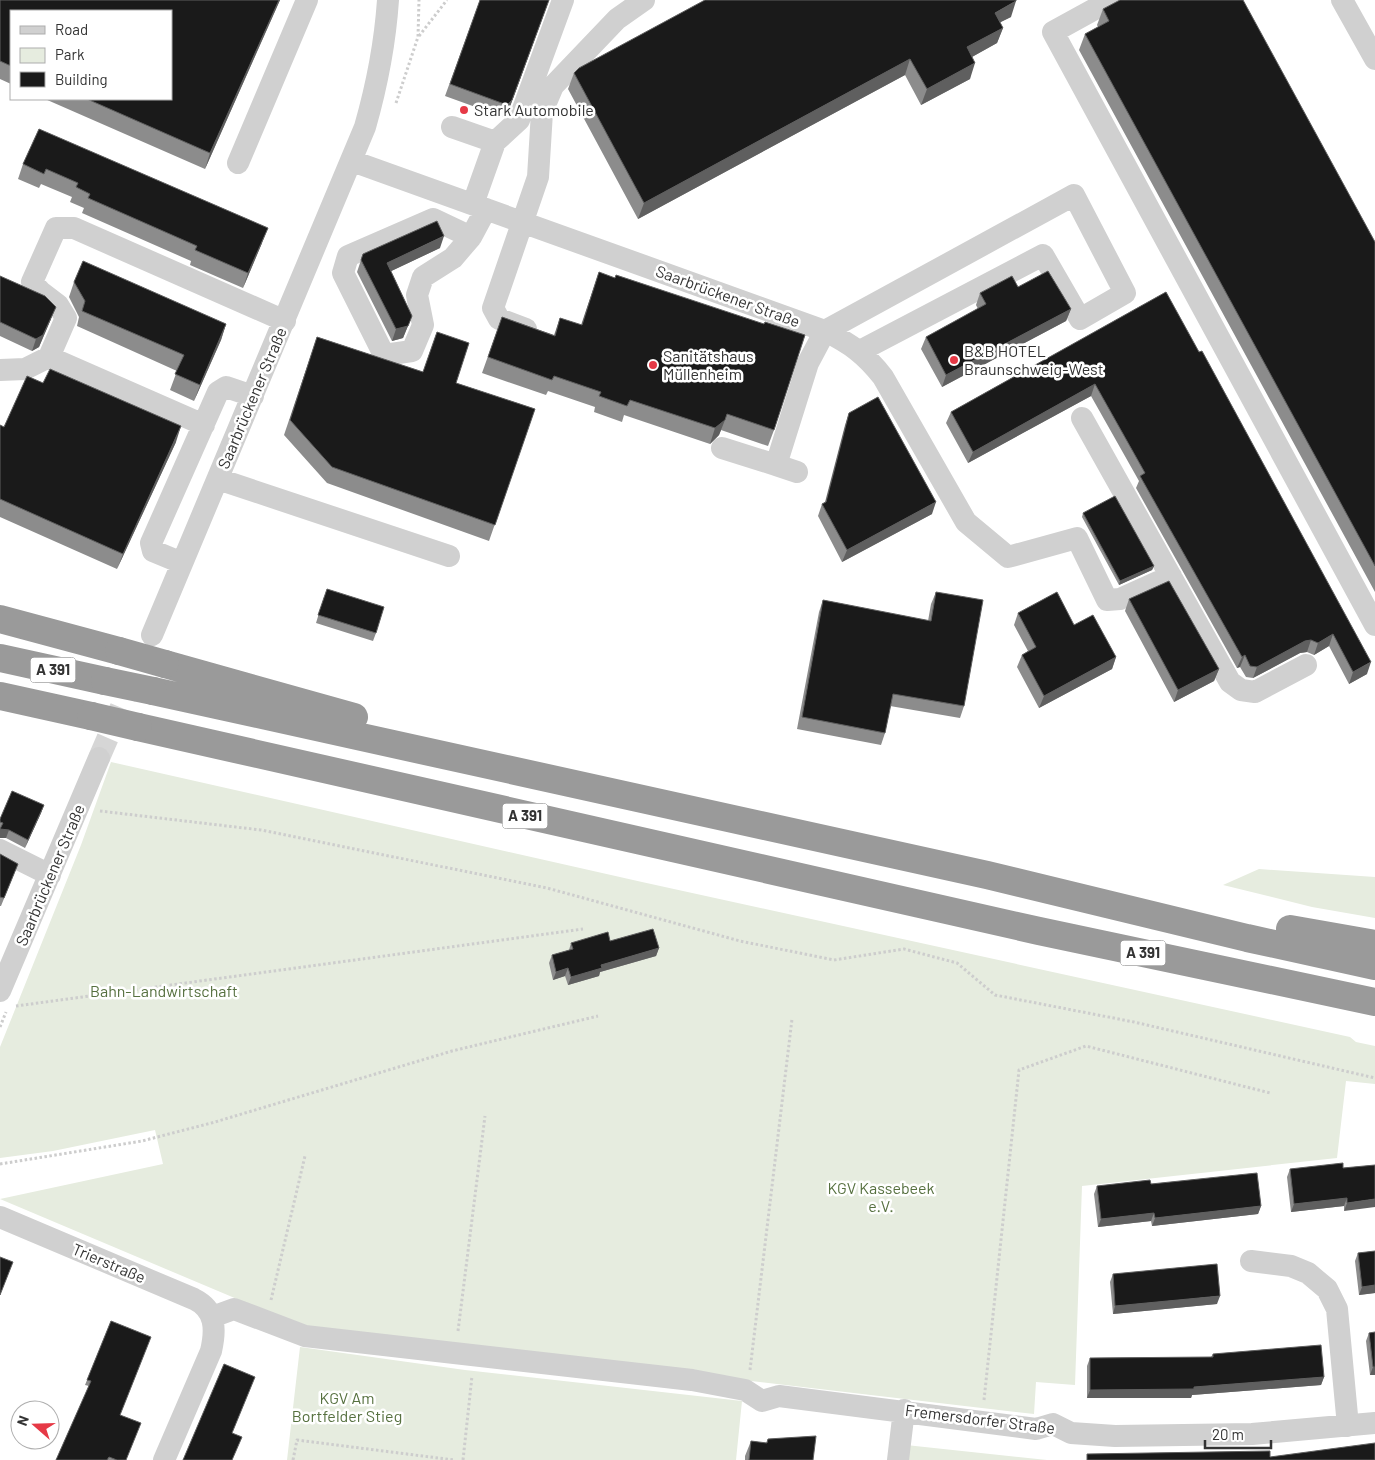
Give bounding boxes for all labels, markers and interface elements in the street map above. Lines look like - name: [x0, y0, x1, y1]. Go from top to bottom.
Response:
- legend: [10, 10, 172, 100]
- text: Road: [55, 20, 88, 38]
- text: Park: [55, 45, 85, 63]
- text: Building: [55, 70, 108, 88]
- place label: Stark Automobile: [474, 100, 594, 119]
- marker: Stark Automobile: [458, 104, 470, 116]
- street label: Saarbrückener Straße: [654, 261, 803, 330]
- street label: Saarbrückener Straße: [213, 324, 290, 471]
- place label: B&B HOTEL Braunschweig-West: [964, 341, 1104, 378]
- place label: Sanitätshaus Müllenheim: [663, 346, 754, 383]
- marker: B&B HOTEL Braunschweig-West: [948, 354, 960, 366]
- marker: Sanitätshaus Müllenheim: [647, 359, 659, 371]
- road number: A 391: [30, 658, 76, 682]
- street label: Saarbrückener Straße: [11, 801, 88, 948]
- road number: A 391: [502, 804, 548, 828]
- road number: A 391: [1120, 940, 1166, 966]
- park label: Bahn-Landwirtschaft: [90, 981, 238, 1000]
- park label: KGV Kassebeek e.V.: [827, 1178, 935, 1215]
- street label: Trierstraße: [70, 1239, 149, 1286]
- park label: KGV Am Bortfelder Stieg: [292, 1388, 402, 1425]
- north arrow: [10, 1400, 60, 1450]
- street label: Fremersdorfer Straße: [904, 1400, 1056, 1437]
- text: N: [13, 1413, 32, 1428]
- scale bar: [1205, 1418, 1271, 1450]
- text: 20 m: [1212, 1425, 1244, 1443]

